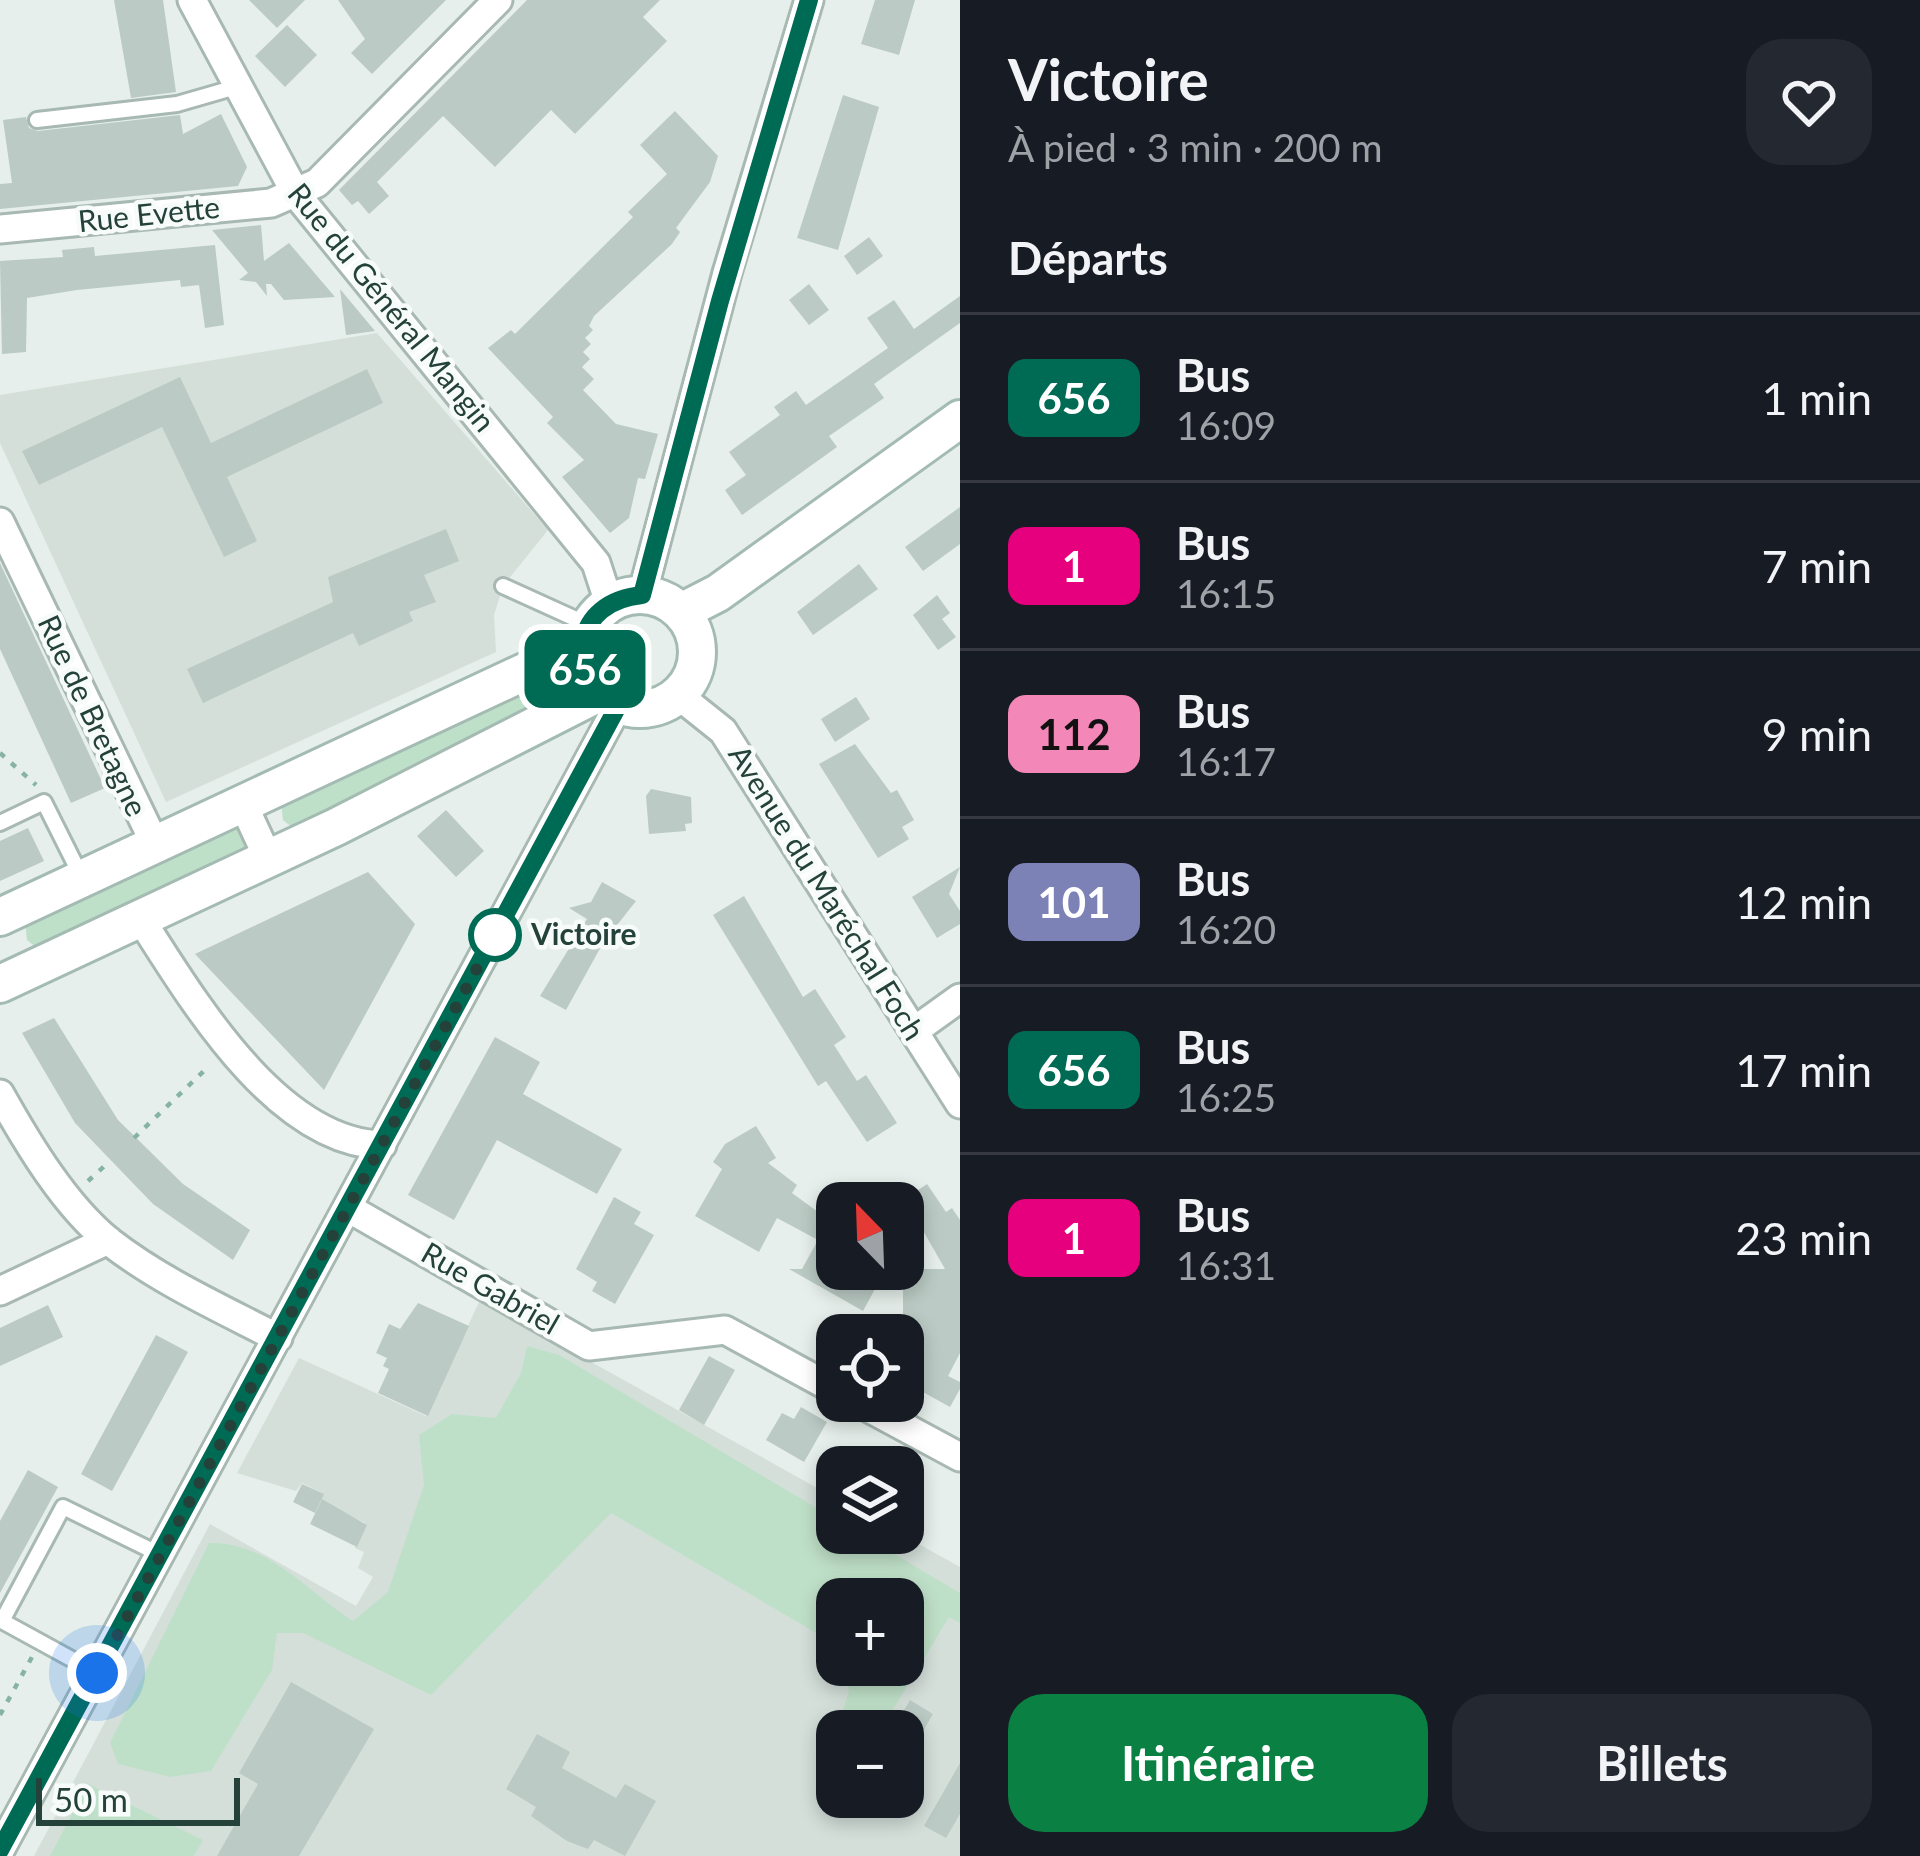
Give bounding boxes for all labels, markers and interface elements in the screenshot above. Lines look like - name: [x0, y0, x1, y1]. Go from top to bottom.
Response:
- button: heart: [1746, 39, 1872, 165]
- text: Victoire: [1008, 45, 1209, 113]
- text: À pied · 3 min · 200 m: [1008, 124, 1383, 170]
- street label: Rue du Général Mangin: [281, 175, 504, 438]
- street label: Rue Evette: [76, 188, 221, 238]
- text: Départs: [1008, 231, 1168, 285]
- text: Bus: [1176, 348, 1250, 402]
- text: 1 min: [1761, 371, 1872, 425]
- text: 656: [1037, 373, 1111, 423]
- text: 16:09: [1176, 402, 1276, 448]
- text: Bus: [1176, 516, 1250, 570]
- text: 7 min: [1761, 539, 1872, 593]
- text: 1: [1062, 541, 1086, 591]
- text: 16:15: [1176, 570, 1276, 616]
- street label: Rue de Bretagne: [31, 609, 156, 821]
- line badge: 656: [516, 630, 654, 708]
- text: 656: [548, 644, 622, 694]
- text: Bus: [1176, 684, 1250, 738]
- text: 9 min: [1761, 707, 1872, 761]
- text: 112: [1037, 709, 1111, 759]
- street label: Avenue du Maréchal Foch: [722, 738, 933, 1046]
- text: 16:17: [1176, 738, 1276, 784]
- text: Bus: [1176, 852, 1250, 906]
- text: 12 min: [1735, 875, 1872, 929]
- text: 101: [1037, 877, 1111, 927]
- text: 16:20: [1176, 906, 1276, 952]
- marker: Victoire: [470, 910, 520, 960]
- place label: Victoire: [530, 915, 637, 951]
- text: Bus: [1176, 1020, 1250, 1074]
- text: 17 min: [1735, 1043, 1872, 1097]
- text: 656: [1037, 1045, 1111, 1095]
- text: 16:25: [1176, 1074, 1276, 1120]
- north arrow: [816, 1182, 924, 1290]
- map controls: [816, 1182, 924, 1818]
- text: Bus: [1176, 1188, 1250, 1242]
- text: 23 min: [1735, 1211, 1872, 1265]
- text: 1: [1062, 1213, 1086, 1263]
- street label: Rue Gabriel: [416, 1233, 566, 1341]
- text: 16:31: [1176, 1242, 1276, 1288]
- button: locate: [816, 1314, 924, 1422]
- button: layers: [816, 1446, 924, 1554]
- button: +: [816, 1578, 924, 1686]
- your location: [67, 1643, 127, 1703]
- button: Itinéraire: [1008, 1694, 1428, 1832]
- button: Billets: [1452, 1694, 1872, 1832]
- button: −: [816, 1710, 924, 1818]
- scale bar: [36, 1772, 240, 1825]
- text: 50 m: [54, 1779, 128, 1819]

